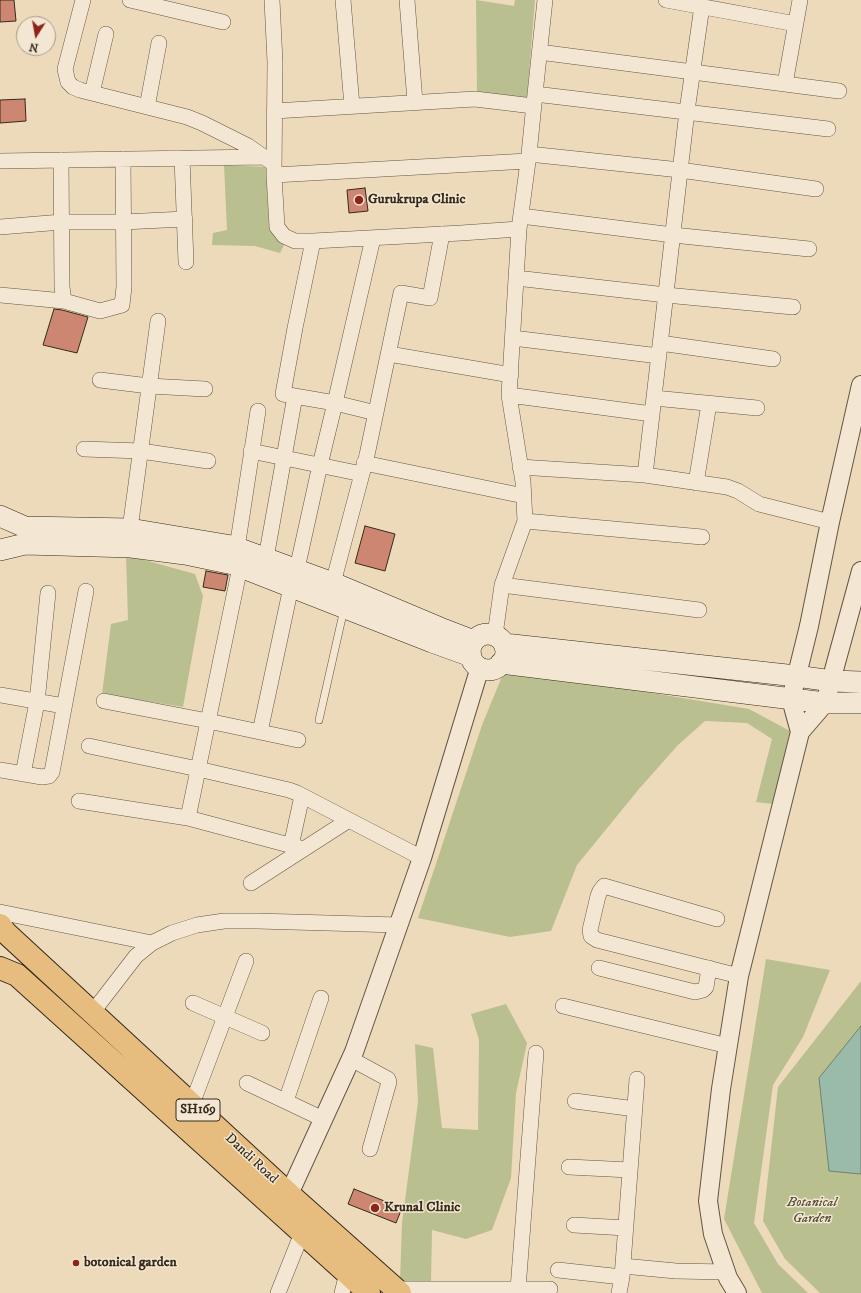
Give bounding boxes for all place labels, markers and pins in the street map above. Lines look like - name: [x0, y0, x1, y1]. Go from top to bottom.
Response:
- place label: Gurukrupa Clinic: [368, 192, 465, 208]
- marker: Gurukrupa Clinic: [353, 194, 365, 206]
- place label: Krunal Clinic: [384, 1200, 460, 1216]
- marker: Krunal Clinic: [369, 1202, 381, 1214]
- place label: botonical garden: [84, 1255, 177, 1271]
- marker: botonical garden: [71, 1258, 81, 1268]

